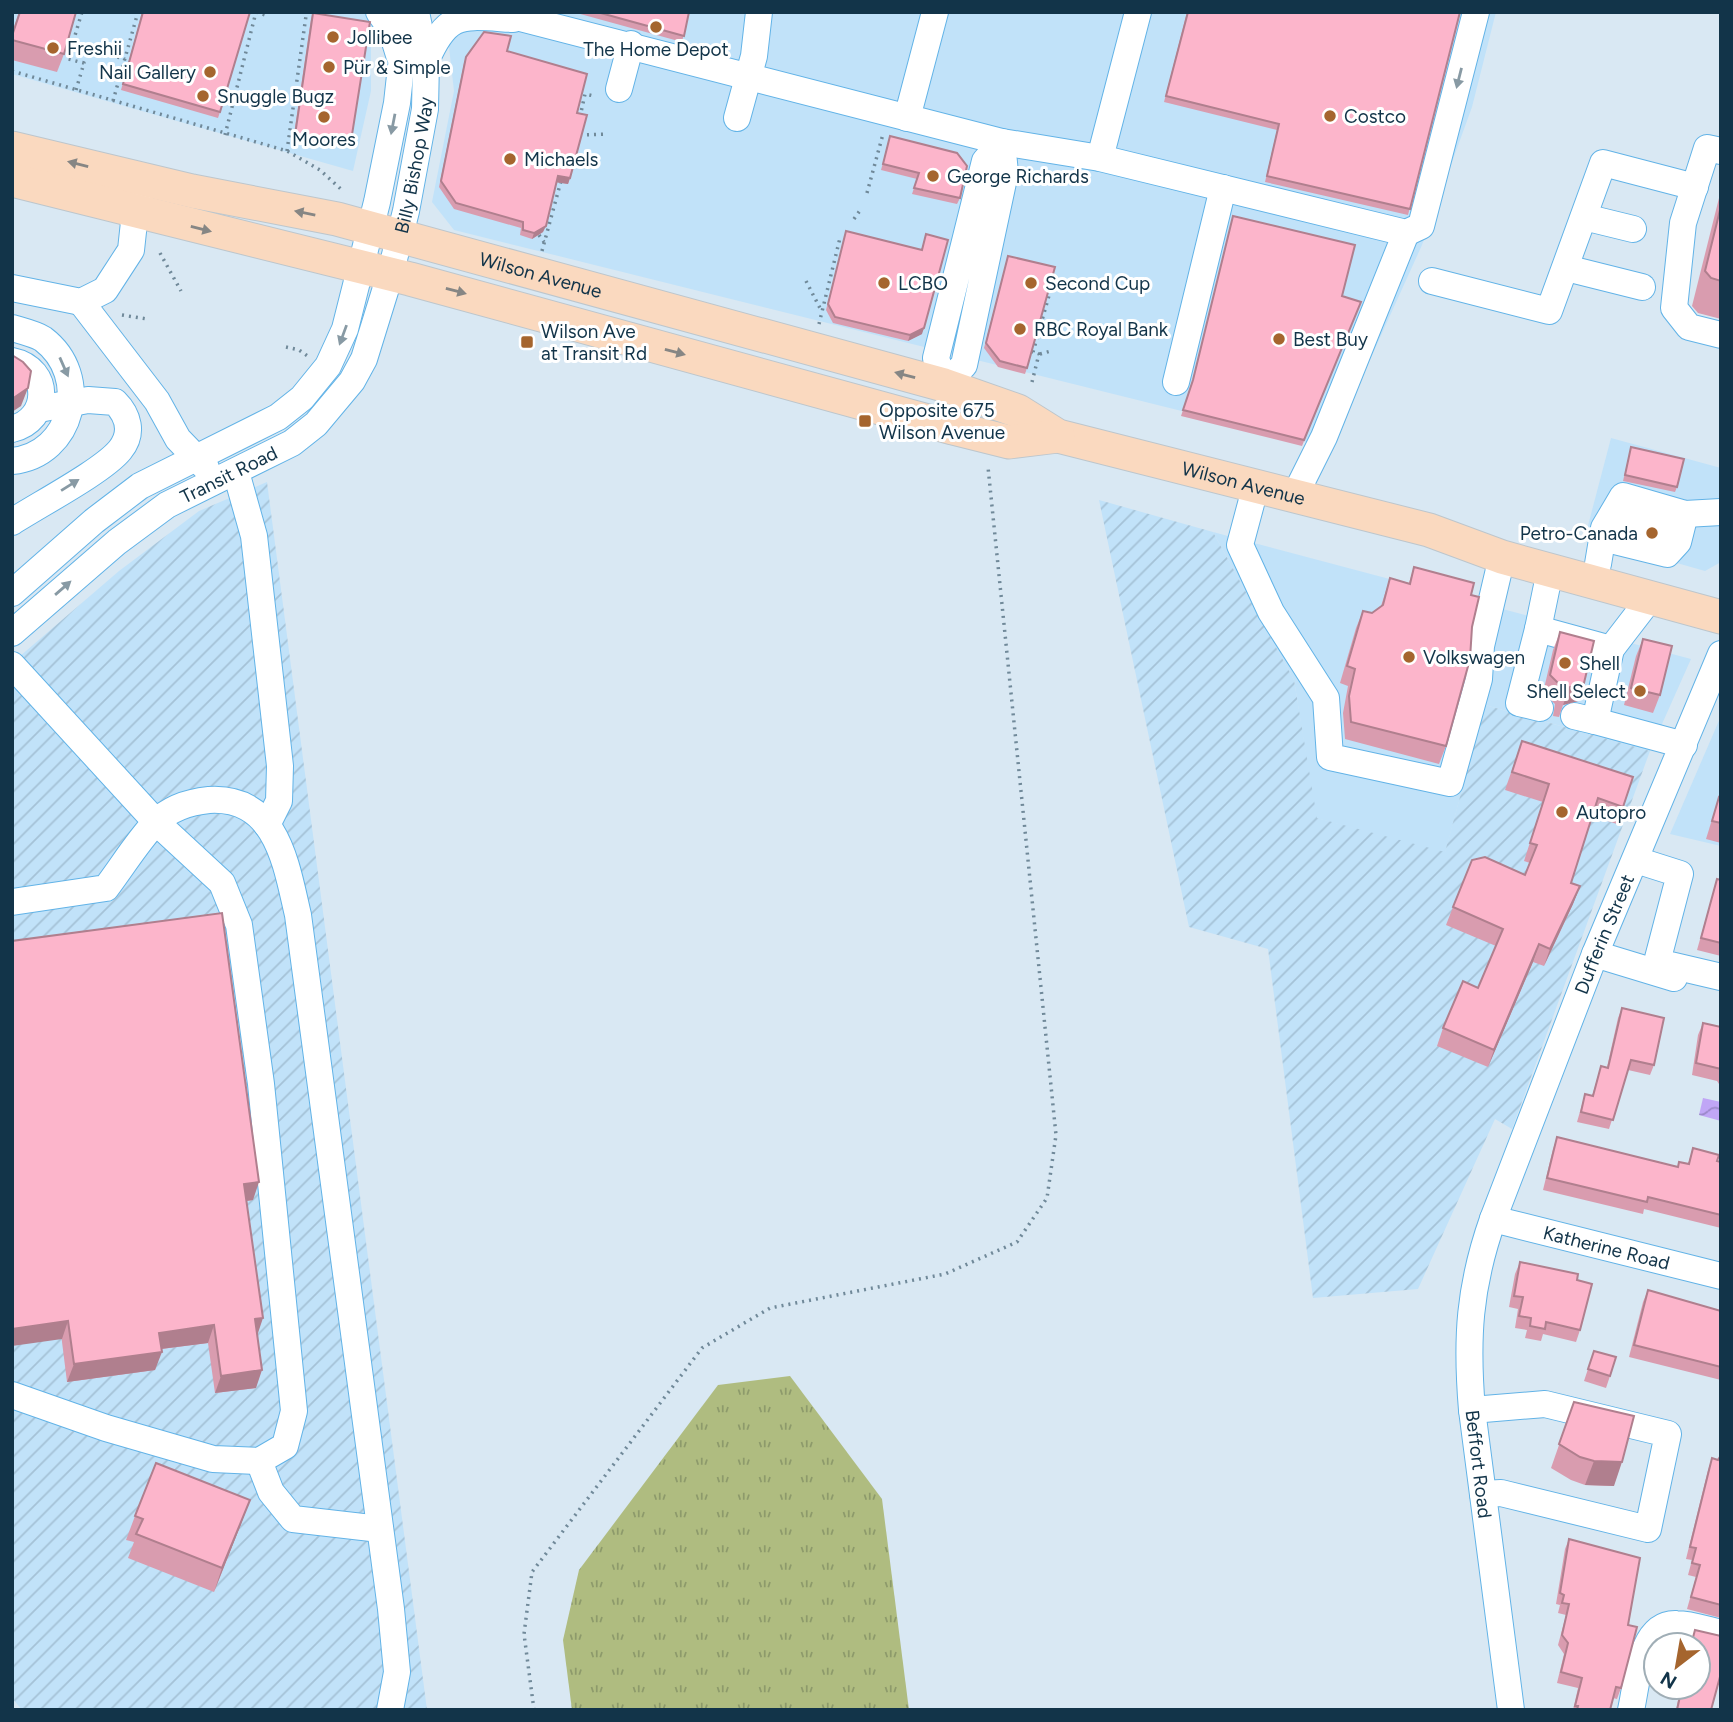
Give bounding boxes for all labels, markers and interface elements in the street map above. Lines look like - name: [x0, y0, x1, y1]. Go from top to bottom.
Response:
- marker: The Home Depot: [648, 19, 664, 35]
- place label: Jollibee: [347, 26, 412, 49]
- marker: Jollibee: [325, 29, 341, 45]
- place label: Freshii: [67, 37, 122, 60]
- place label: The Home Depot: [583, 38, 729, 61]
- marker: Freshii: [45, 40, 61, 56]
- place label: Pür & Simple: [343, 56, 451, 79]
- marker: Pür & Simple: [321, 59, 337, 75]
- place label: Nail Gallery: [99, 61, 196, 84]
- marker: Nail Gallery: [202, 64, 218, 80]
- one-way arrow: [1453, 67, 1464, 89]
- place label: Snuggle Bugz: [217, 85, 334, 108]
- marker: Snuggle Bugz: [195, 88, 211, 104]
- street label: Billy Bishop Way: [390, 97, 437, 236]
- place label: Costco: [1344, 105, 1406, 128]
- marker: Costco: [1322, 108, 1338, 124]
- marker: Moores: [316, 109, 332, 125]
- one-way arrow: [387, 113, 398, 135]
- place label: Moores: [292, 128, 356, 151]
- place label: Michaels: [524, 148, 599, 171]
- marker: Michaels: [502, 151, 518, 167]
- one-way arrow: [67, 158, 89, 169]
- place label: George Richards: [947, 165, 1089, 188]
- marker: George Richards: [925, 168, 941, 184]
- one-way arrow: [293, 207, 315, 218]
- one-way arrow: [190, 224, 212, 235]
- street label: Wilson Avenue: [477, 247, 605, 303]
- place label: LCBO: [898, 272, 948, 295]
- place label: Second Cup: [1045, 272, 1150, 295]
- marker: LCBO: [876, 275, 892, 291]
- marker: Second Cup: [1023, 275, 1039, 291]
- one-way arrow: [445, 286, 467, 297]
- place label: RBC Royal Bank: [1034, 318, 1169, 341]
- place label: Wilson Ave at Transit Rd: [541, 320, 647, 365]
- marker: RBC Royal Bank: [1012, 321, 1028, 337]
- one-way arrow: [337, 324, 348, 345]
- place label: Best Buy: [1293, 328, 1368, 351]
- marker: Best Buy: [1271, 331, 1287, 347]
- marker: Wilson Ave at Transit Rd: [519, 334, 535, 350]
- one-way arrow: [665, 347, 686, 357]
- one-way arrow: [58, 357, 70, 377]
- one-way arrow: [894, 369, 915, 379]
- place label: Opposite 675 Wilson Avenue: [879, 399, 1005, 444]
- marker: Opposite 675 Wilson Avenue: [857, 413, 873, 429]
- street label: Transit Road: [177, 441, 281, 509]
- street label: Wilson Avenue: [1179, 457, 1307, 510]
- one-way arrow: [60, 479, 80, 492]
- place label: Petro-Canada: [1520, 522, 1638, 545]
- marker: Petro-Canada: [1644, 525, 1660, 541]
- one-way arrow: [55, 581, 72, 596]
- place label: Volkswagen: [1423, 646, 1525, 669]
- marker: Volkswagen: [1401, 649, 1417, 665]
- place label: Shell: [1579, 652, 1620, 675]
- marker: Shell: [1557, 655, 1573, 671]
- place label: Shell Select: [1526, 680, 1626, 703]
- marker: Shell Select: [1632, 683, 1648, 699]
- place label: Autopro: [1576, 801, 1646, 824]
- marker: Autopro: [1554, 804, 1570, 820]
- street label: Dufferin Street: [1570, 871, 1639, 998]
- street label: Katherine Road: [1541, 1221, 1672, 1275]
- street label: Beffort Road: [1460, 1409, 1497, 1520]
- north arrow: [1642, 1631, 1712, 1701]
- text: N: [1656, 1667, 1681, 1694]

